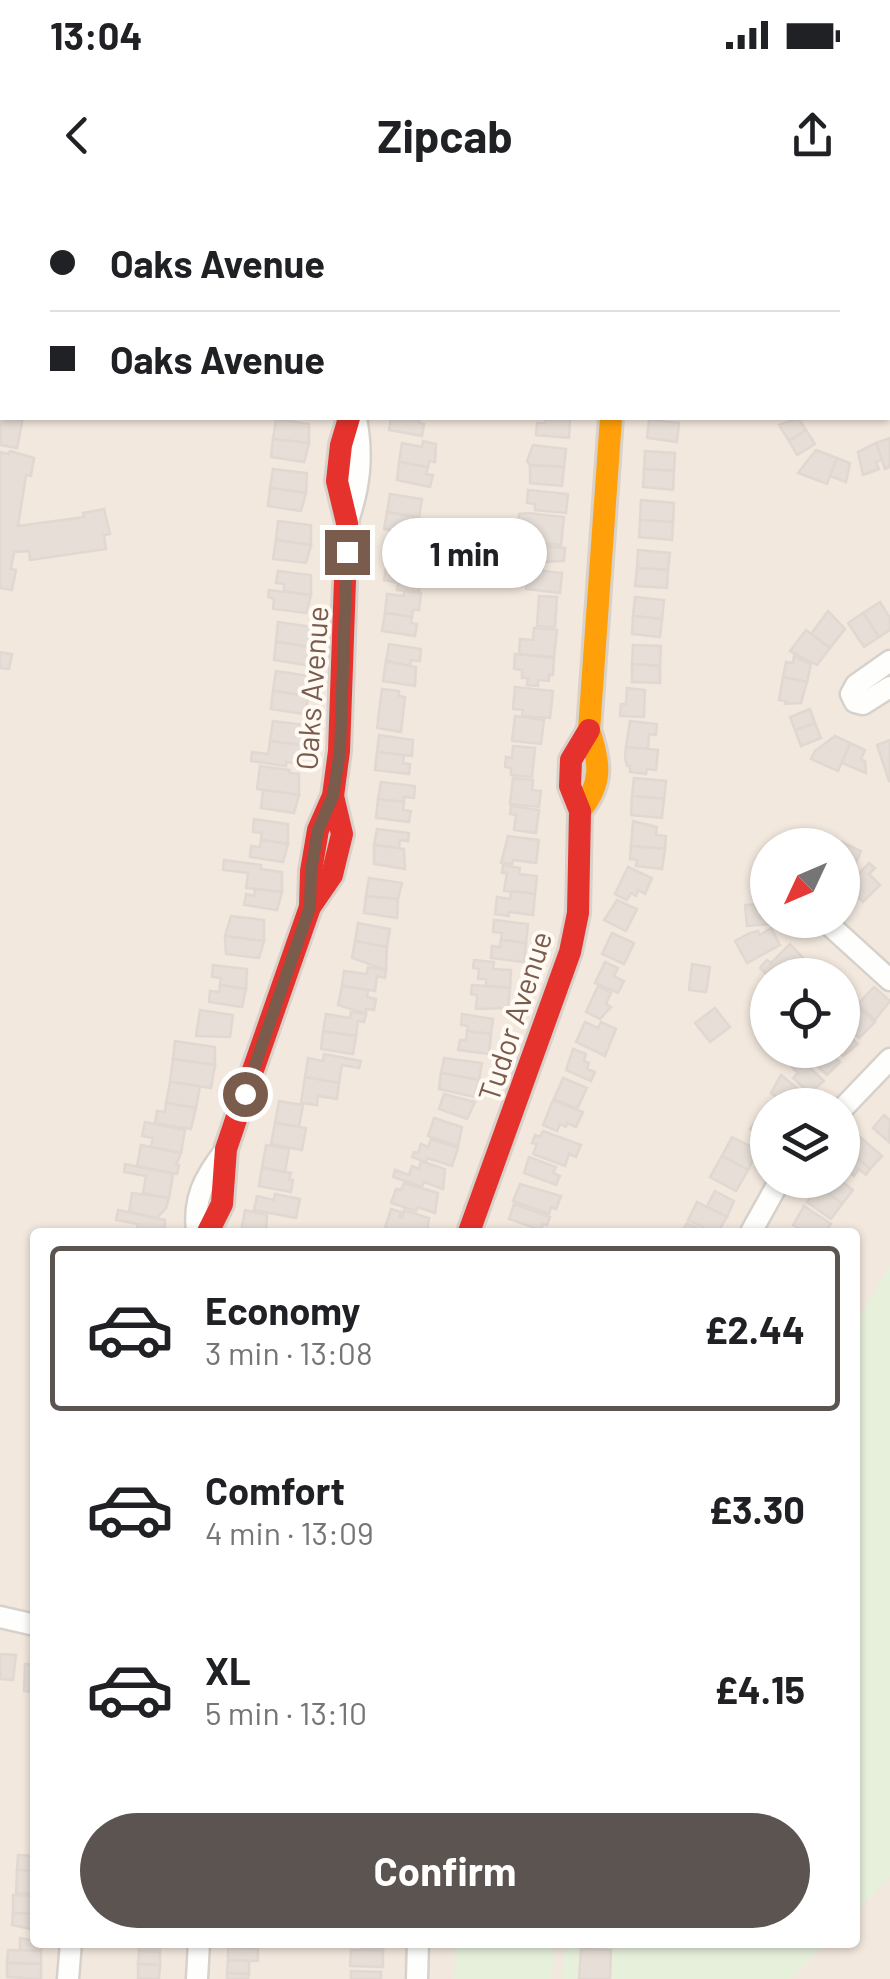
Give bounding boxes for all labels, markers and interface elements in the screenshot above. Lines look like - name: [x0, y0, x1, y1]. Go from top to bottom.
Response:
- text: 13:04: [50, 12, 142, 58]
- icon: back: [50, 108, 105, 163]
- text: Zipcab: [377, 108, 513, 162]
- icon: share: [785, 108, 840, 163]
- text: Oaks Avenue: [110, 240, 325, 286]
- text: Oaks Avenue: [110, 336, 325, 382]
- callout: 1 min: [382, 517, 547, 587]
- route end: [325, 530, 370, 575]
- text: 1 min: [429, 534, 500, 572]
- street label: Oaks Avenue: [287, 605, 335, 771]
- north arrow: [750, 828, 860, 938]
- map controls: [750, 828, 860, 1198]
- street label: Tudor Avenue: [470, 926, 558, 1106]
- button: locate: [750, 958, 860, 1068]
- route start: [223, 1072, 268, 1117]
- button: layers: [750, 1088, 860, 1198]
- icon: car: [85, 1284, 175, 1374]
- text: Economy: [205, 1287, 360, 1333]
- text: £2.44: [704, 1306, 805, 1352]
- text: 3 min · 13:08: [205, 1333, 373, 1371]
- icon: car: [85, 1464, 175, 1554]
- text: Comfort: [205, 1467, 345, 1513]
- text: £3.30: [709, 1486, 805, 1532]
- text: 4 min · 13:09: [205, 1513, 374, 1551]
- icon: car: [85, 1644, 175, 1734]
- text: XL: [205, 1647, 251, 1693]
- text: £4.15: [715, 1666, 805, 1712]
- text: 5 min · 13:10: [205, 1693, 367, 1731]
- button: Confirm: [80, 1813, 810, 1928]

